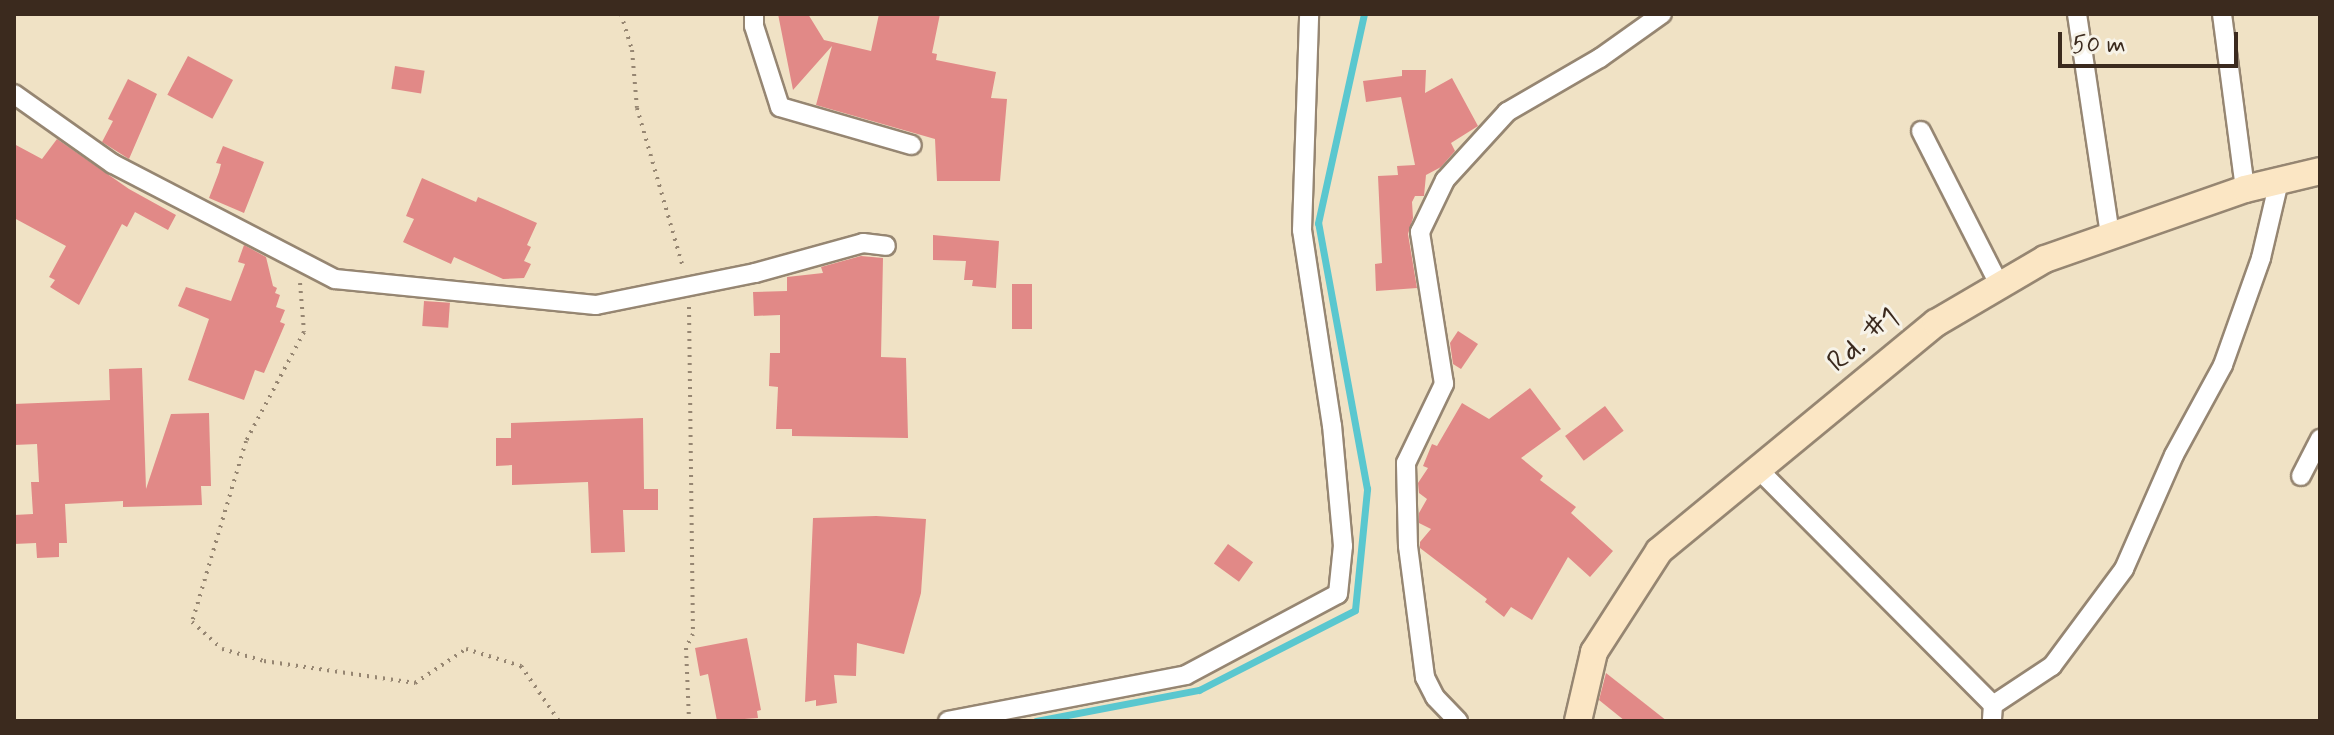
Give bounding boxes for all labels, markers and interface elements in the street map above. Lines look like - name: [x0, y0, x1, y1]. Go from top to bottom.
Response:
- scale bar: [2062, 16, 2242, 66]
- text: 50 m: [2072, 30, 2126, 61]
- street label: Rd. #1: [1821, 301, 1907, 381]

